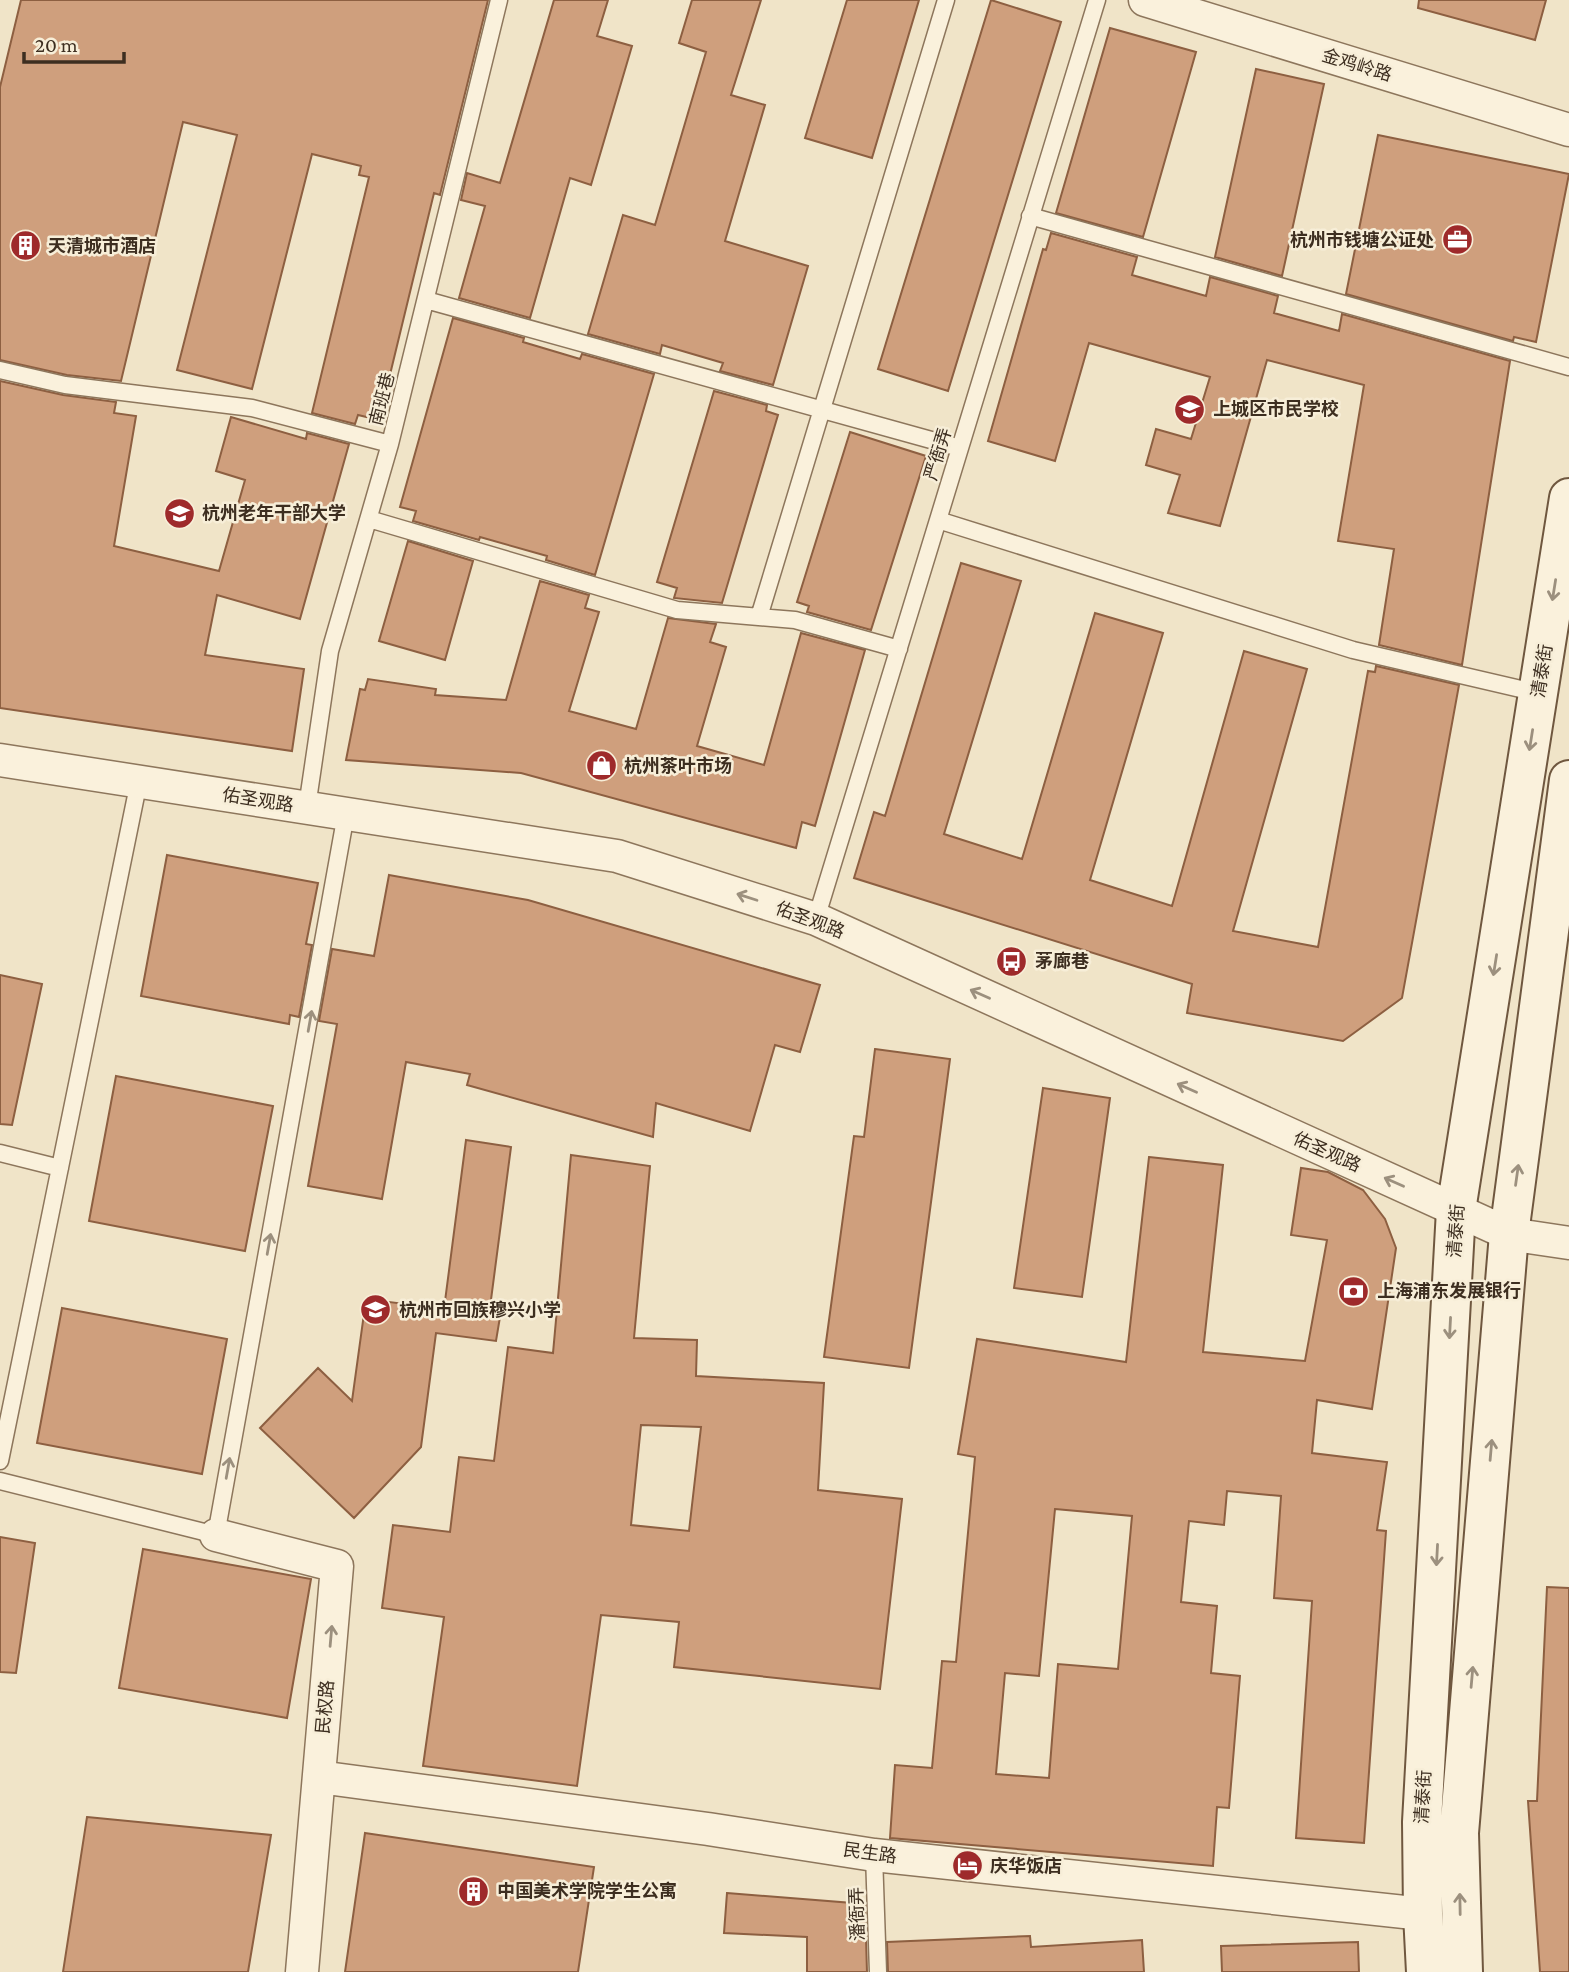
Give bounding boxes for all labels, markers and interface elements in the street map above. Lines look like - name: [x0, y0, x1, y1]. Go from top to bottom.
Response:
- scale bar: [24, 21, 124, 65]
- text: 20 m: [35, 33, 78, 57]
- street label: 金鸡岭路: [1320, 45, 1394, 85]
- office icon: 杭州市钱塘公证处: [1440, 223, 1474, 257]
- building icon: 天清城市酒店: [8, 229, 42, 263]
- place label: 杭州市钱塘公证处: [1290, 230, 1434, 250]
- place label: 天清城市酒店: [48, 236, 156, 256]
- street label: 南班巷: [366, 370, 398, 428]
- school or university icon: 上城区市民学校: [1173, 392, 1207, 426]
- place label: 上城区市民学校: [1213, 399, 1339, 419]
- street label: 严衙弄: [921, 425, 955, 483]
- school or university icon: 杭州老年干部大学: [162, 496, 196, 530]
- place label: 杭州老年干部大学: [202, 503, 346, 523]
- one-way arrow: [1547, 578, 1560, 601]
- street label: 清泰街: [1528, 643, 1556, 699]
- one-way arrow: [1524, 728, 1537, 751]
- shop icon: 杭州茶叶市场: [584, 749, 618, 783]
- place label: 杭州茶叶市场: [624, 756, 732, 776]
- street label: 佑圣观路: [221, 784, 295, 816]
- one-way arrow: [737, 890, 759, 903]
- street label: 佑圣观路: [773, 898, 847, 942]
- bus stop icon: 茅廊巷: [995, 944, 1029, 978]
- place label: 茅廊巷: [1035, 951, 1089, 971]
- one-way arrow: [1488, 953, 1501, 976]
- one-way arrow: [970, 987, 991, 1000]
- one-way arrow: [304, 1010, 317, 1033]
- one-way arrow: [1177, 1081, 1198, 1094]
- street label: 佑圣观路: [1290, 1128, 1364, 1176]
- one-way arrow: [1510, 1164, 1523, 1187]
- one-way arrow: [1384, 1175, 1405, 1188]
- street label: 清泰街: [1444, 1203, 1468, 1259]
- one-way arrow: [263, 1233, 276, 1256]
- bank icon: 上海浦东发展银行: [1337, 1274, 1371, 1308]
- place label: 上海浦东发展银行: [1377, 1280, 1521, 1301]
- school or university icon: 杭州市回族穆兴小学: [359, 1293, 393, 1327]
- place label: 杭州市回族穆兴小学: [399, 1300, 561, 1320]
- one-way arrow: [1443, 1316, 1456, 1339]
- one-way arrow: [1485, 1439, 1498, 1462]
- one-way arrow: [222, 1457, 235, 1480]
- one-way arrow: [1430, 1543, 1443, 1566]
- one-way arrow: [325, 1625, 338, 1647]
- one-way arrow: [1466, 1666, 1479, 1689]
- street label: 民权路: [313, 1679, 337, 1735]
- street label: 清泰街: [1412, 1770, 1434, 1824]
- street label: 民生路: [842, 1839, 898, 1867]
- hotel icon: 庆华饭店: [950, 1849, 984, 1883]
- place label: 庆华饭店: [990, 1856, 1062, 1876]
- building icon: 中国美术学院学生公寓: [457, 1874, 491, 1908]
- place label: 中国美术学院学生公寓: [497, 1881, 677, 1901]
- street label: 潘衙弄: [846, 1887, 868, 1941]
- one-way arrow: [1453, 1893, 1467, 1916]

